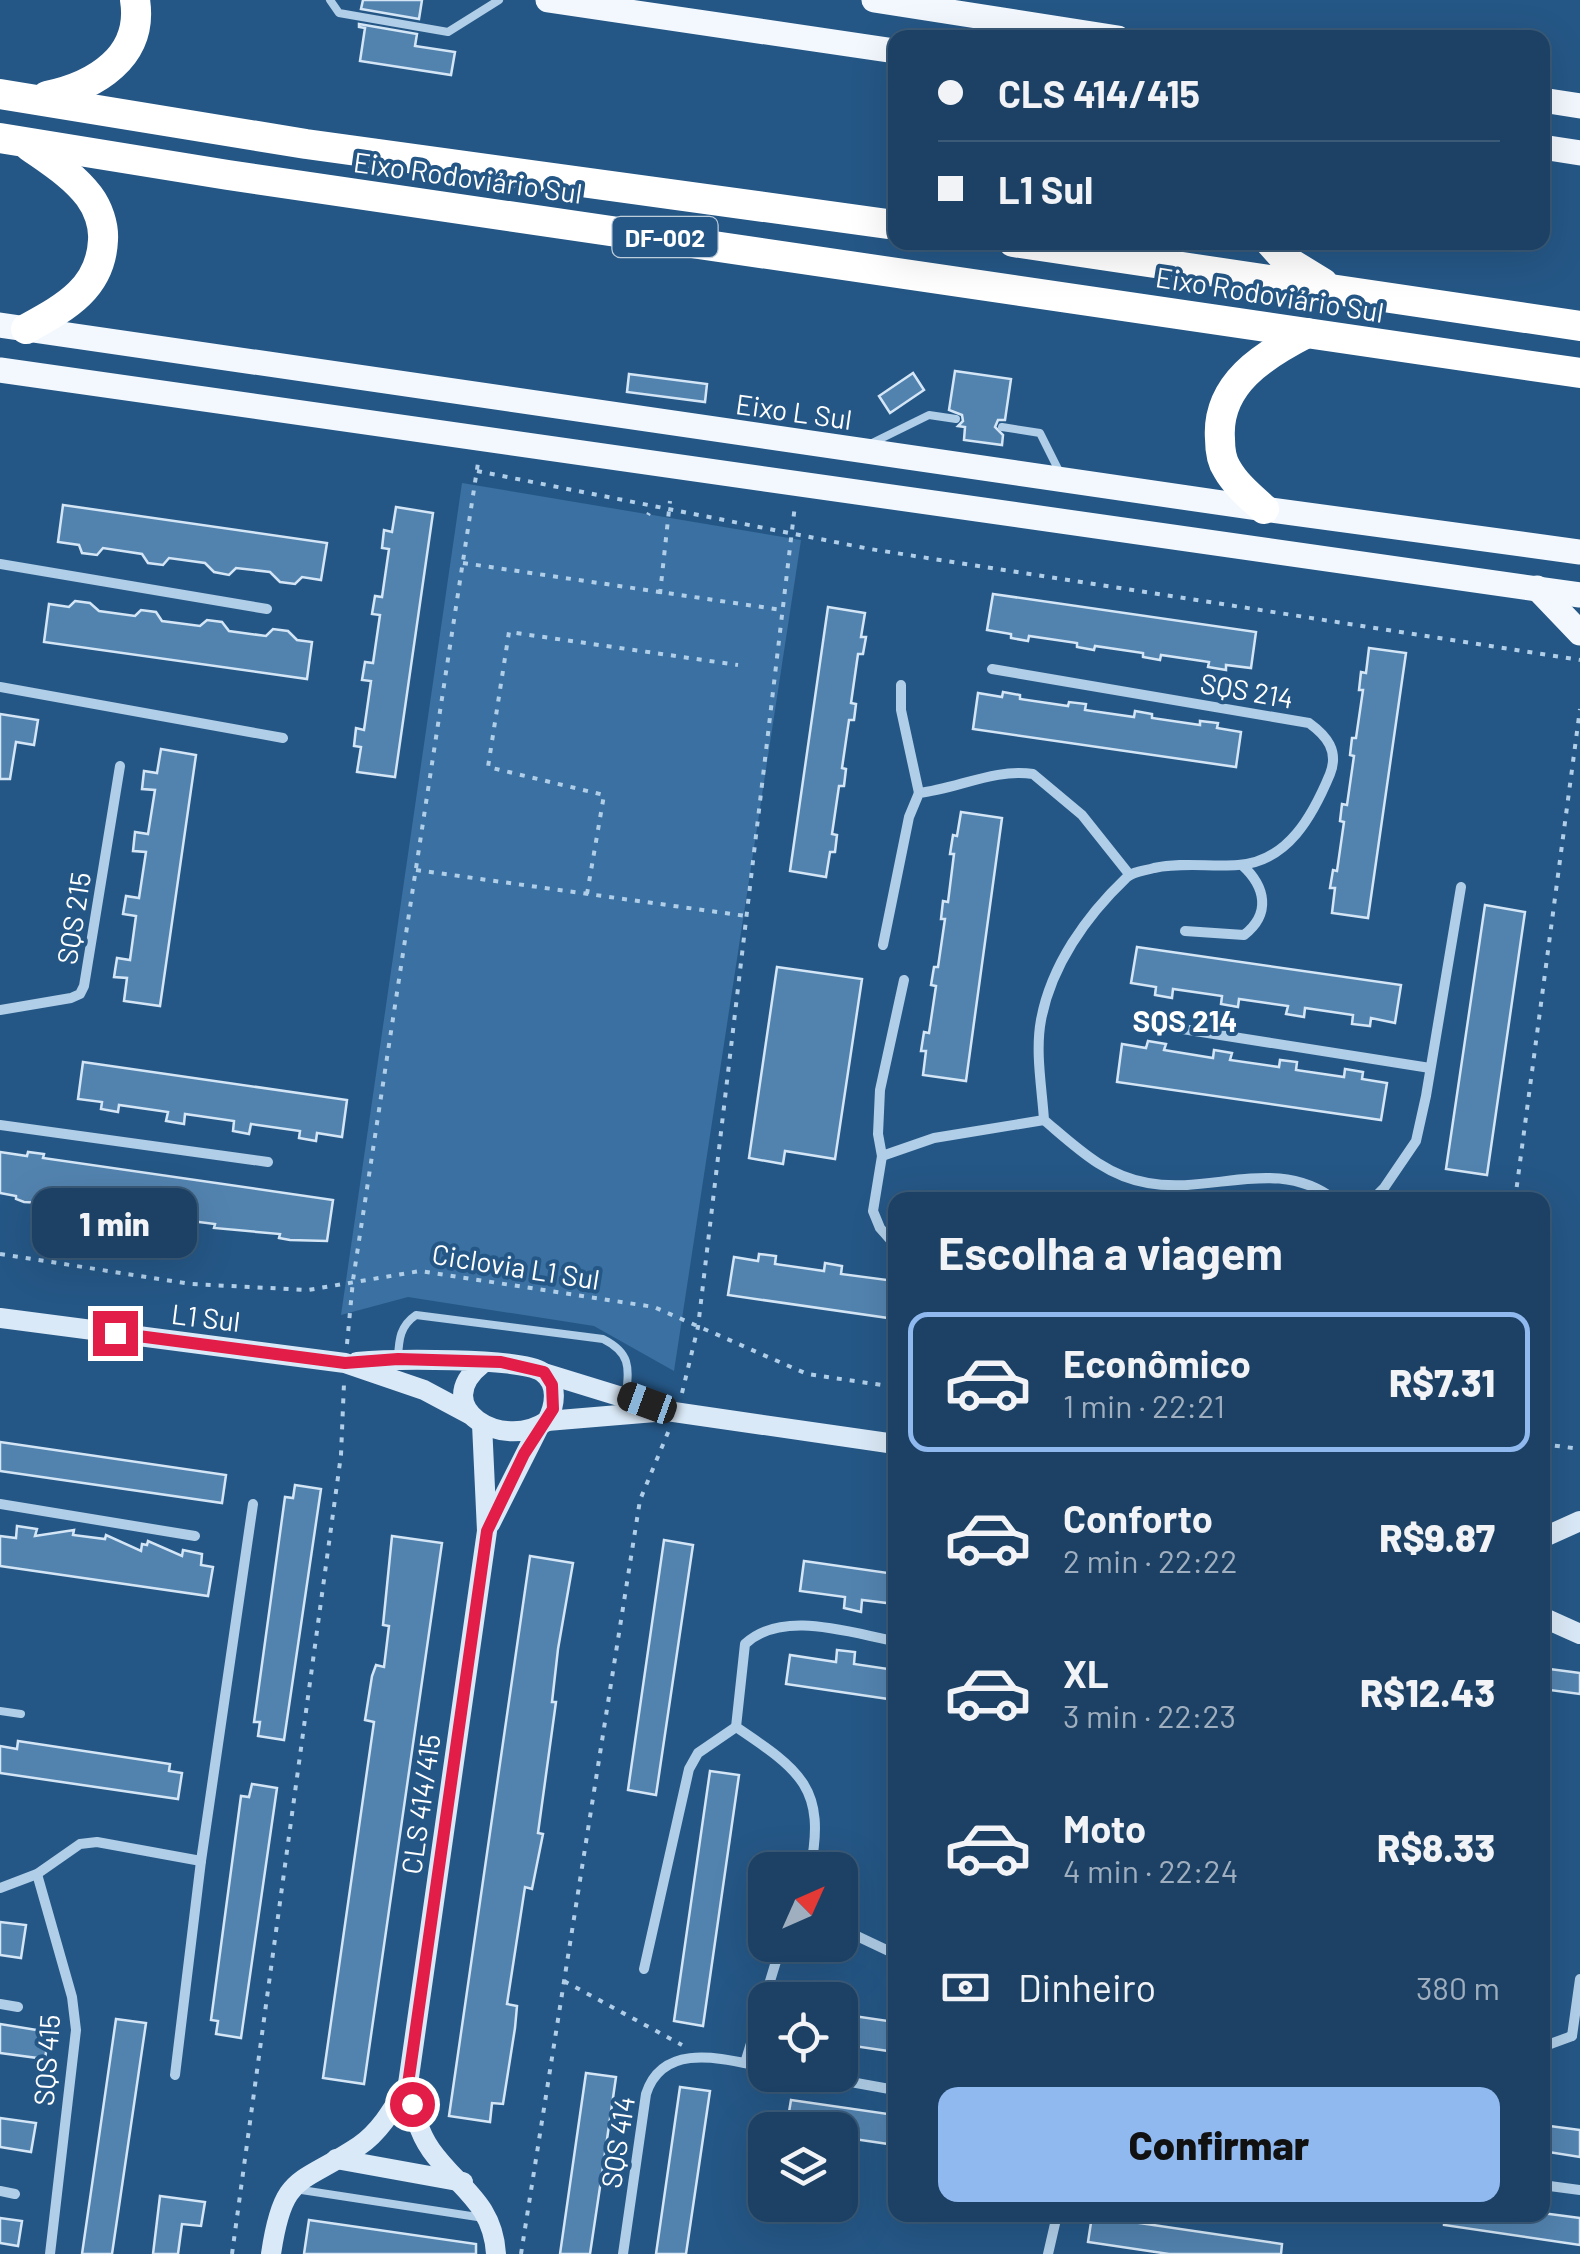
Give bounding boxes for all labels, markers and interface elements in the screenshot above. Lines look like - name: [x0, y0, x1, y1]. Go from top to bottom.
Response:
- text: CLS 414/415: [998, 70, 1200, 116]
- street label: Eixo Rodoviário Sul: [351, 144, 585, 210]
- text: L1 Sul: [998, 166, 1093, 212]
- road number: DF-002: [612, 217, 718, 257]
- street label: Eixo Rodoviário Sul: [1153, 259, 1387, 329]
- street label: Eixo L Sul: [734, 386, 854, 436]
- street label: SQS 214: [1198, 665, 1296, 715]
- street label: SQS 215: [49, 869, 97, 967]
- district label: SQS 214: [1133, 1002, 1237, 1038]
- callout: 1 min: [32, 1188, 198, 1258]
- text: 1 min: [79, 1204, 150, 1242]
- text: Escolha a viagem: [938, 1225, 1283, 1279]
- street label: Ciclovia L1 Sul: [430, 1236, 602, 1296]
- street label: L1 Sul: [170, 1296, 242, 1338]
- route end: [93, 1311, 138, 1356]
- icon: car: [943, 1337, 1033, 1427]
- text: Econômico: [1063, 1340, 1251, 1386]
- text: R$7.31: [1389, 1359, 1495, 1405]
- car: [614, 1379, 680, 1427]
- text: 1 min · 22:21: [1063, 1386, 1225, 1424]
- icon: car: [943, 1492, 1033, 1582]
- text: Conforto: [1063, 1495, 1213, 1541]
- text: R$9.87: [1379, 1514, 1495, 1560]
- text: 2 min · 22:22: [1063, 1541, 1237, 1579]
- icon: car: [943, 1647, 1033, 1737]
- text: XL: [1063, 1650, 1109, 1696]
- text: R$12.43: [1360, 1669, 1495, 1715]
- text: 3 min · 22:23: [1063, 1696, 1236, 1734]
- street label: CLS 414/415: [393, 1732, 447, 1876]
- icon: car: [943, 1802, 1033, 1892]
- text: Moto: [1063, 1805, 1146, 1851]
- text: R$8.33: [1377, 1824, 1495, 1870]
- text: 4 min · 22:24: [1063, 1851, 1238, 1889]
- north arrow: [748, 1852, 858, 1962]
- map controls: [748, 1852, 858, 2222]
- icon: cash: [938, 1960, 993, 2015]
- text: Dinheiro: [1018, 1964, 1156, 2010]
- text: 380 m: [1416, 1968, 1500, 2006]
- button: locate: [748, 1982, 858, 2092]
- street label: SQS 415: [26, 2013, 66, 2107]
- route start: [390, 2082, 435, 2127]
- button: Confirmar: [938, 2087, 1500, 2202]
- street label: SQS 414: [593, 2094, 641, 2190]
- button: layers: [748, 2112, 858, 2222]

